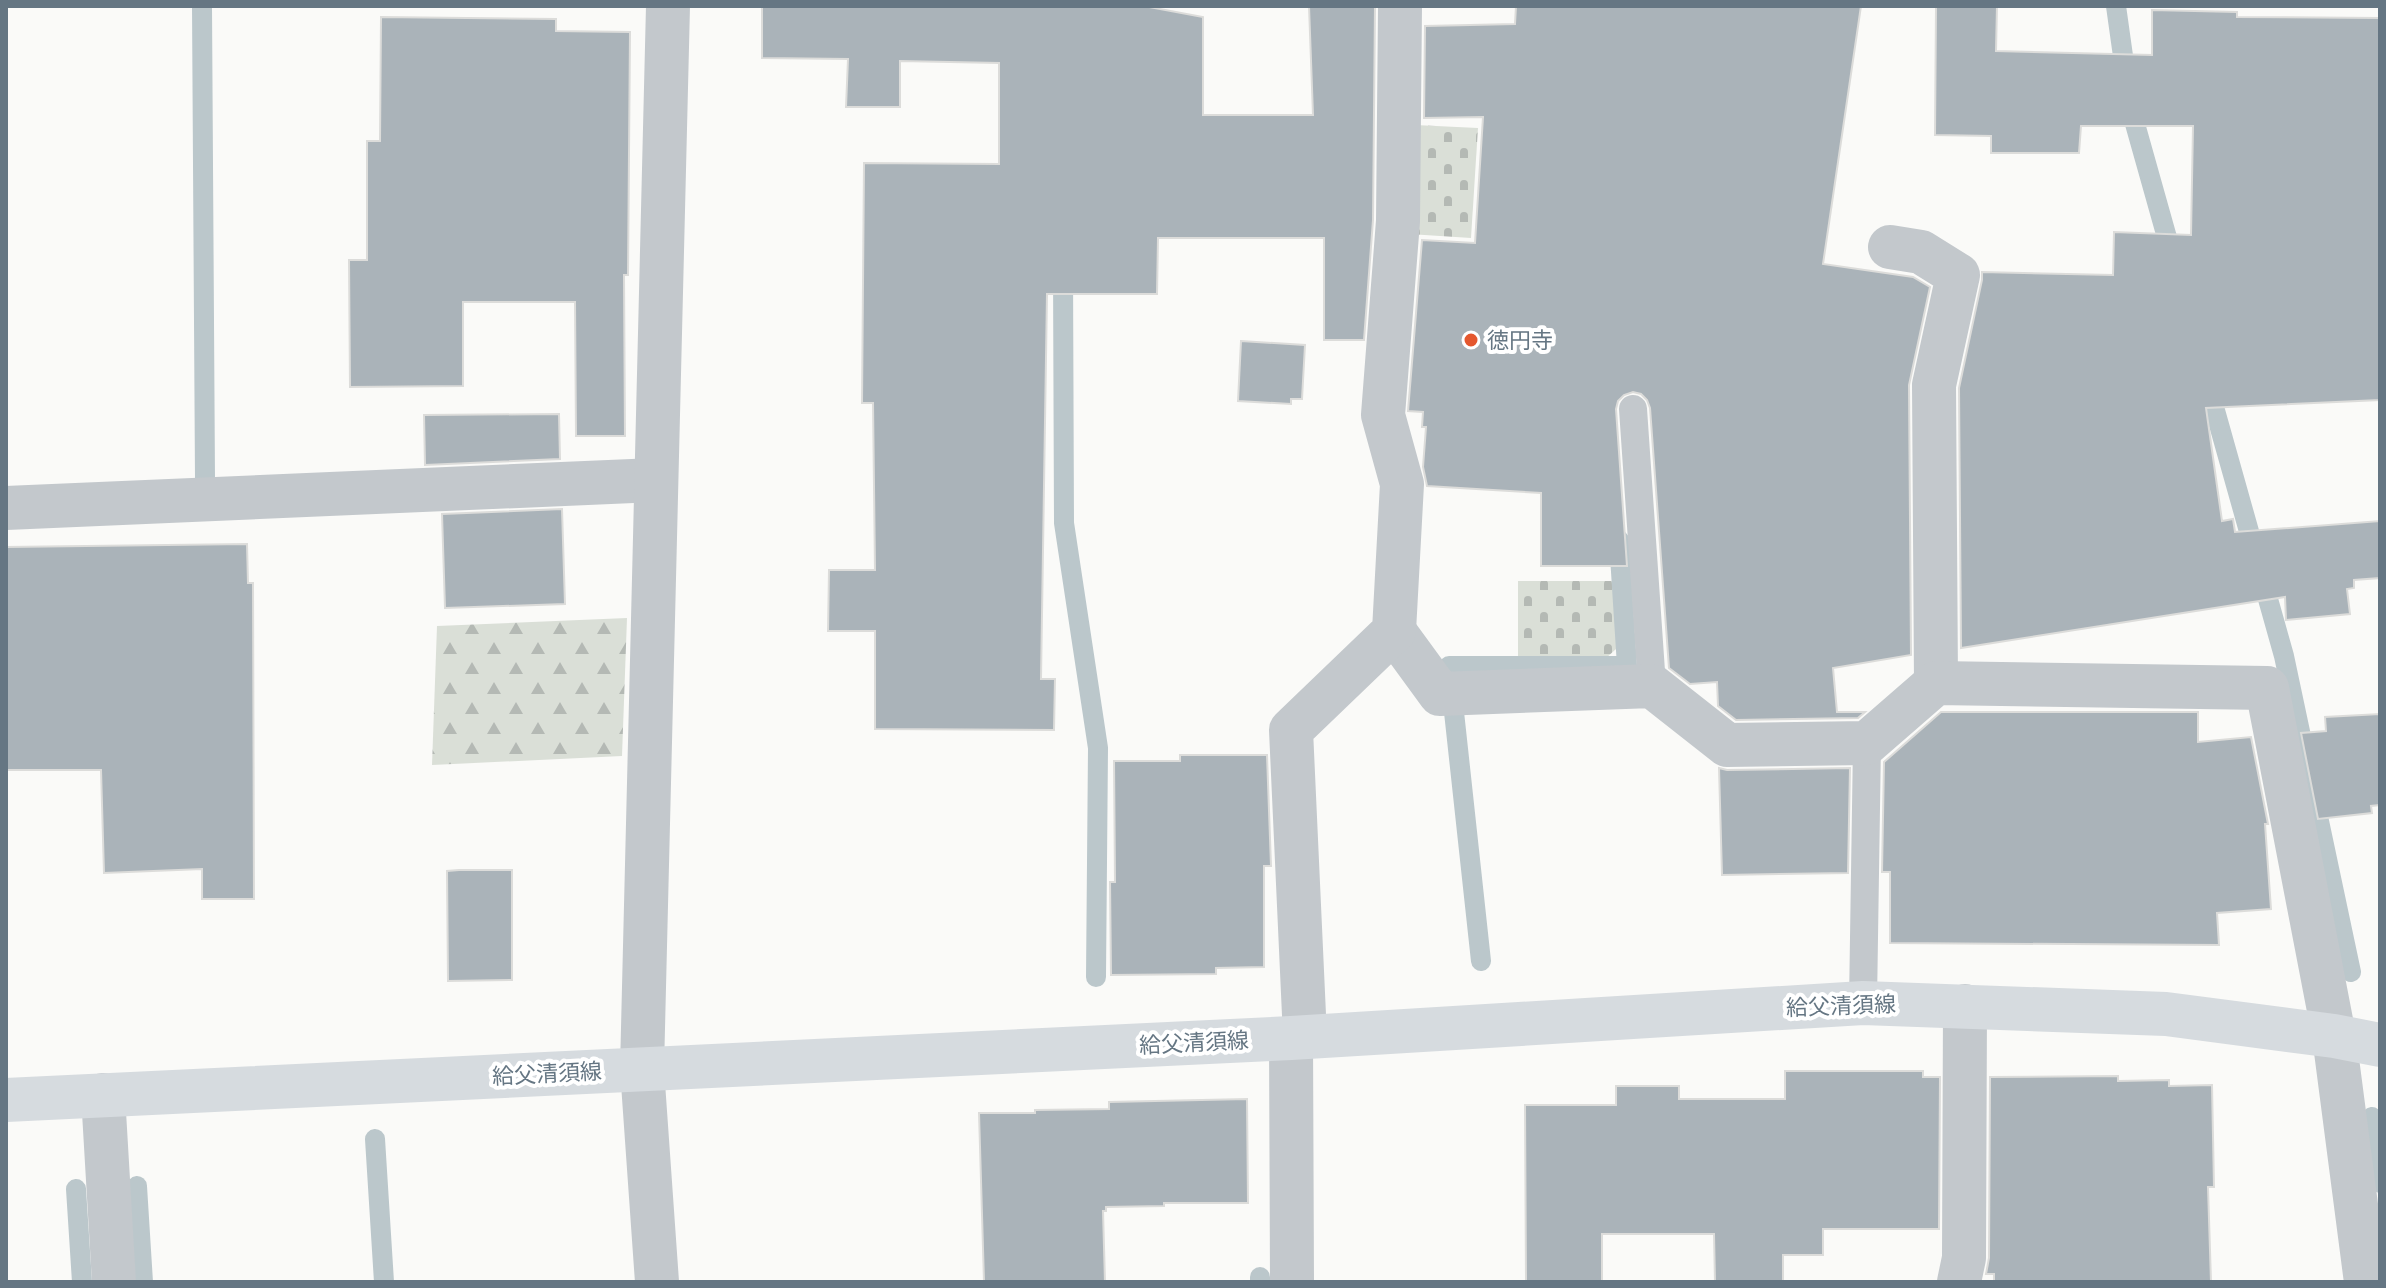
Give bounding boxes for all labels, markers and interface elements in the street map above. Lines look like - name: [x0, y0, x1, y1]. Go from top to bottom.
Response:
- place label: 徳円寺: [1487, 328, 1553, 353]
- marker: 徳円寺: [1462, 331, 1480, 349]
- street label: 給父清須線: [1786, 992, 1896, 1020]
- street label: 給父清須線: [1138, 1028, 1250, 1058]
- street label: 給父清須線: [491, 1059, 603, 1089]

